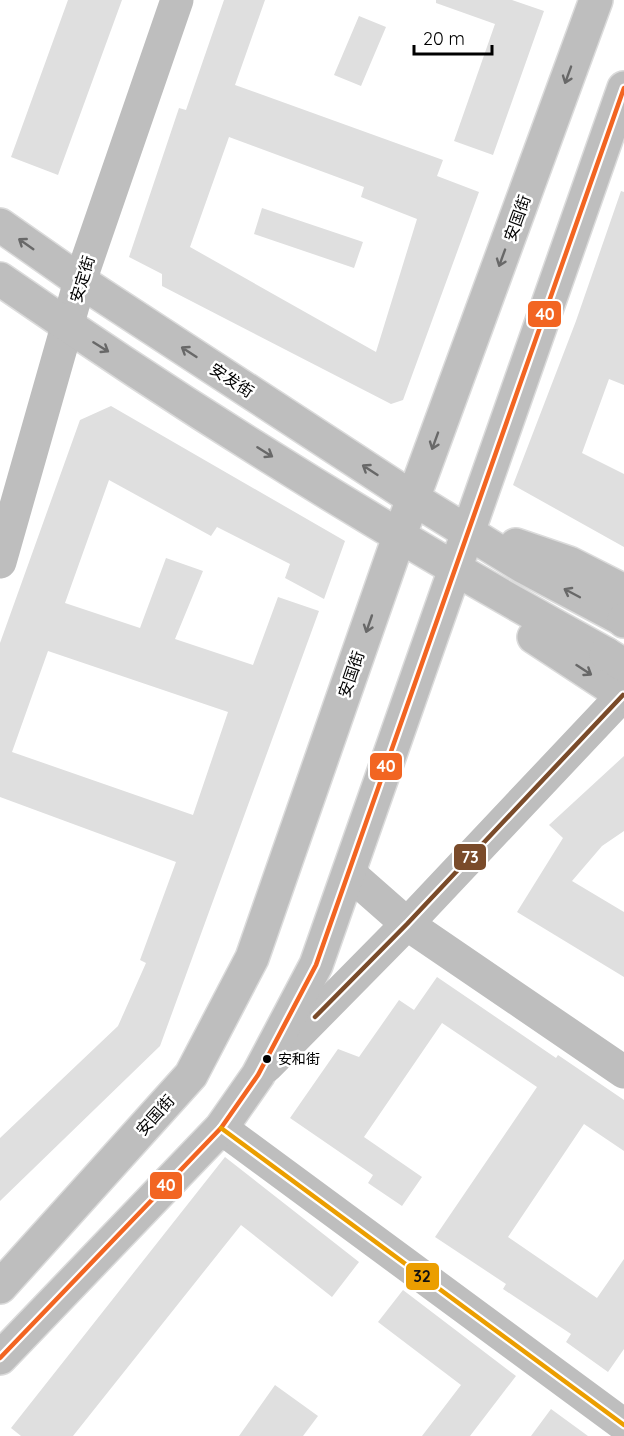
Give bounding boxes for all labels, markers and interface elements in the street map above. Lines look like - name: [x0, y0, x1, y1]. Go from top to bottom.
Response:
- scale bar: [414, 18, 492, 56]
- text: 20 m: [423, 27, 465, 50]
- one-way arrow: [562, 65, 573, 84]
- street label: 安国街: [499, 192, 535, 244]
- one-way arrow: [19, 238, 35, 250]
- one-way arrow: [495, 248, 506, 267]
- street label: 安定街: [65, 253, 99, 305]
- line badge: 40: [527, 300, 562, 328]
- text: 40: [535, 304, 555, 324]
- one-way arrow: [92, 342, 109, 354]
- one-way arrow: [181, 345, 198, 357]
- street label: 安发街: [206, 359, 258, 401]
- one-way arrow: [429, 431, 440, 450]
- one-way arrow: [257, 445, 274, 458]
- one-way arrow: [362, 463, 379, 475]
- one-way arrow: [564, 587, 581, 599]
- one-way arrow: [362, 615, 373, 633]
- street label: 安国街: [334, 648, 368, 700]
- one-way arrow: [575, 664, 592, 676]
- line badge: 40: [369, 752, 403, 781]
- text: 40: [376, 756, 396, 776]
- line badge: 73: [453, 843, 487, 871]
- text: 73: [461, 847, 479, 867]
- place label: 安和街: [278, 1050, 320, 1068]
- marker: 安和街: [261, 1053, 273, 1065]
- street label: 安国街: [132, 1090, 178, 1140]
- line badge: 40: [149, 1171, 183, 1200]
- text: 40: [156, 1175, 176, 1195]
- line badge: 32: [405, 1262, 440, 1291]
- text: 32: [413, 1266, 431, 1286]

